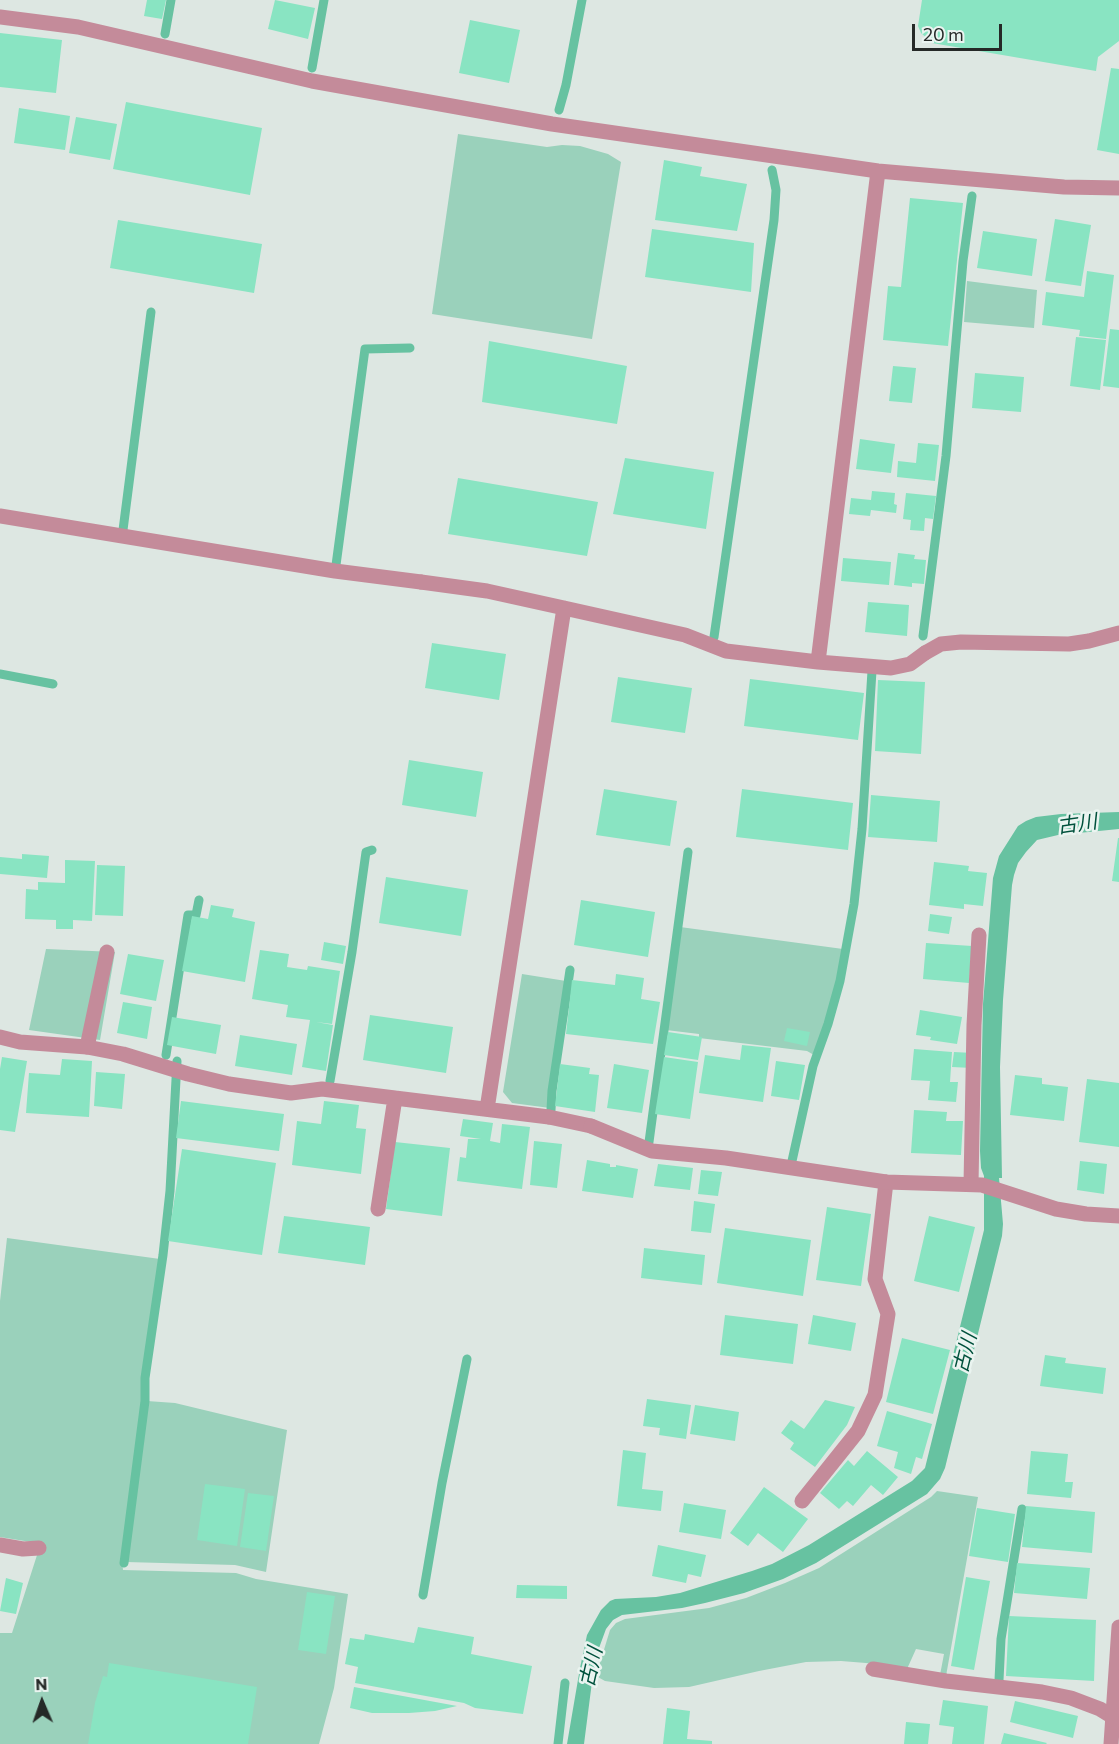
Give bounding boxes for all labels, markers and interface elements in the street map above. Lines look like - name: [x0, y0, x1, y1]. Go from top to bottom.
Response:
- scale bar: [915, 12, 1005, 50]
- text: 20 m: [923, 23, 964, 45]
- water label: 古川: [1056, 809, 1098, 839]
- water label: 古川: [949, 1331, 981, 1375]
- water label: 古川: [575, 1645, 607, 1689]
- north arrow: [12, 1672, 72, 1732]
- text: N: [35, 1674, 48, 1693]

